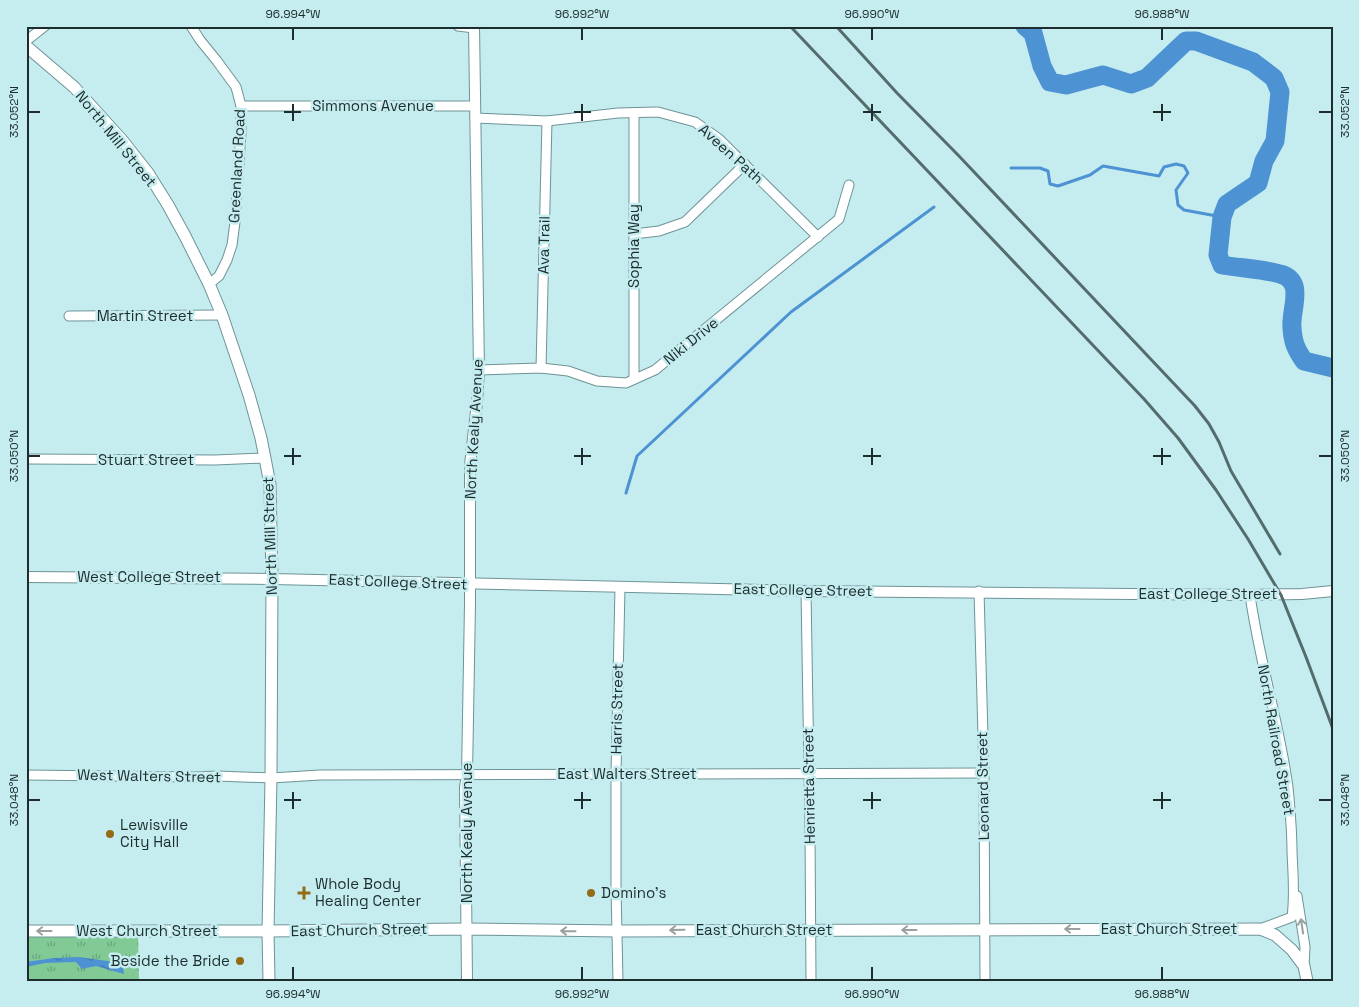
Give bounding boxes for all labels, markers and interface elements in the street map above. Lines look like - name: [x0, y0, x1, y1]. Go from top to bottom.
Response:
- text: 96.994°W: [266, 6, 321, 22]
- text: 96.992°W: [555, 6, 610, 22]
- text: 96.990°W: [844, 6, 900, 22]
- text: 96.988°W: [1134, 6, 1190, 22]
- text: 33.052°N: [6, 86, 22, 138]
- text: 33.052°N: [1337, 86, 1353, 138]
- street label: North Mill Street: [72, 87, 161, 191]
- street label: Simmons Avenue: [312, 96, 434, 115]
- street label: Greenland Road: [224, 109, 249, 223]
- street label: Aveen Path: [695, 120, 768, 188]
- street label: Sophia Way: [624, 204, 643, 288]
- street label: Ava Trail: [533, 216, 554, 274]
- street label: Martin Street: [97, 306, 193, 325]
- street label: Niki Drive: [659, 313, 722, 369]
- street label: North Kealy Avenue: [460, 358, 487, 500]
- text: 33.050°N: [6, 430, 22, 482]
- text: 33.050°N: [1337, 430, 1353, 482]
- street label: Stuart Street: [98, 450, 194, 469]
- street label: North Mill Street: [258, 476, 281, 596]
- street label: West College Street: [77, 567, 221, 586]
- street label: East College Street: [328, 570, 468, 593]
- street label: East College Street: [733, 579, 873, 600]
- street label: East College Street: [1139, 584, 1278, 603]
- street label: Harris Street: [606, 663, 627, 755]
- street label: North Railroad Street: [1254, 663, 1299, 817]
- street label: Henrietta Street: [798, 728, 819, 844]
- street label: Leonard Street: [972, 731, 993, 841]
- street label: North Kealy Avenue: [457, 763, 476, 903]
- street label: East Walters Street: [557, 764, 697, 783]
- street label: West Walters Street: [77, 765, 221, 786]
- text: 33.048°N: [6, 774, 22, 826]
- text: 33.048°N: [1337, 774, 1353, 826]
- place label: Lewisville City Hall: [120, 815, 188, 851]
- marker: Lewisville City Hall: [104, 828, 116, 840]
- place label: Whole Body Healing Center: [315, 874, 421, 910]
- place label: Domino's: [601, 883, 666, 902]
- marker: Whole Body Healing Center: [297, 886, 311, 900]
- marker: Domino's: [585, 887, 597, 899]
- one-way arrow: [1297, 918, 1307, 934]
- street label: East Church Street: [291, 919, 428, 940]
- street label: East Church Street: [1101, 919, 1237, 938]
- street label: East Church Street: [696, 920, 832, 939]
- street label: West Church Street: [76, 921, 218, 940]
- one-way arrow: [1064, 924, 1080, 934]
- one-way arrow: [669, 925, 685, 935]
- one-way arrow: [901, 925, 918, 935]
- one-way arrow: [36, 926, 52, 936]
- one-way arrow: [561, 926, 577, 936]
- place label: Beside the Bride: [111, 951, 230, 970]
- marker: Beside the Bride: [234, 955, 246, 967]
- text: 96.994°W: [266, 986, 321, 1002]
- text: 96.992°W: [555, 986, 610, 1002]
- text: 96.990°W: [844, 986, 900, 1002]
- text: 96.988°W: [1134, 986, 1190, 1002]

